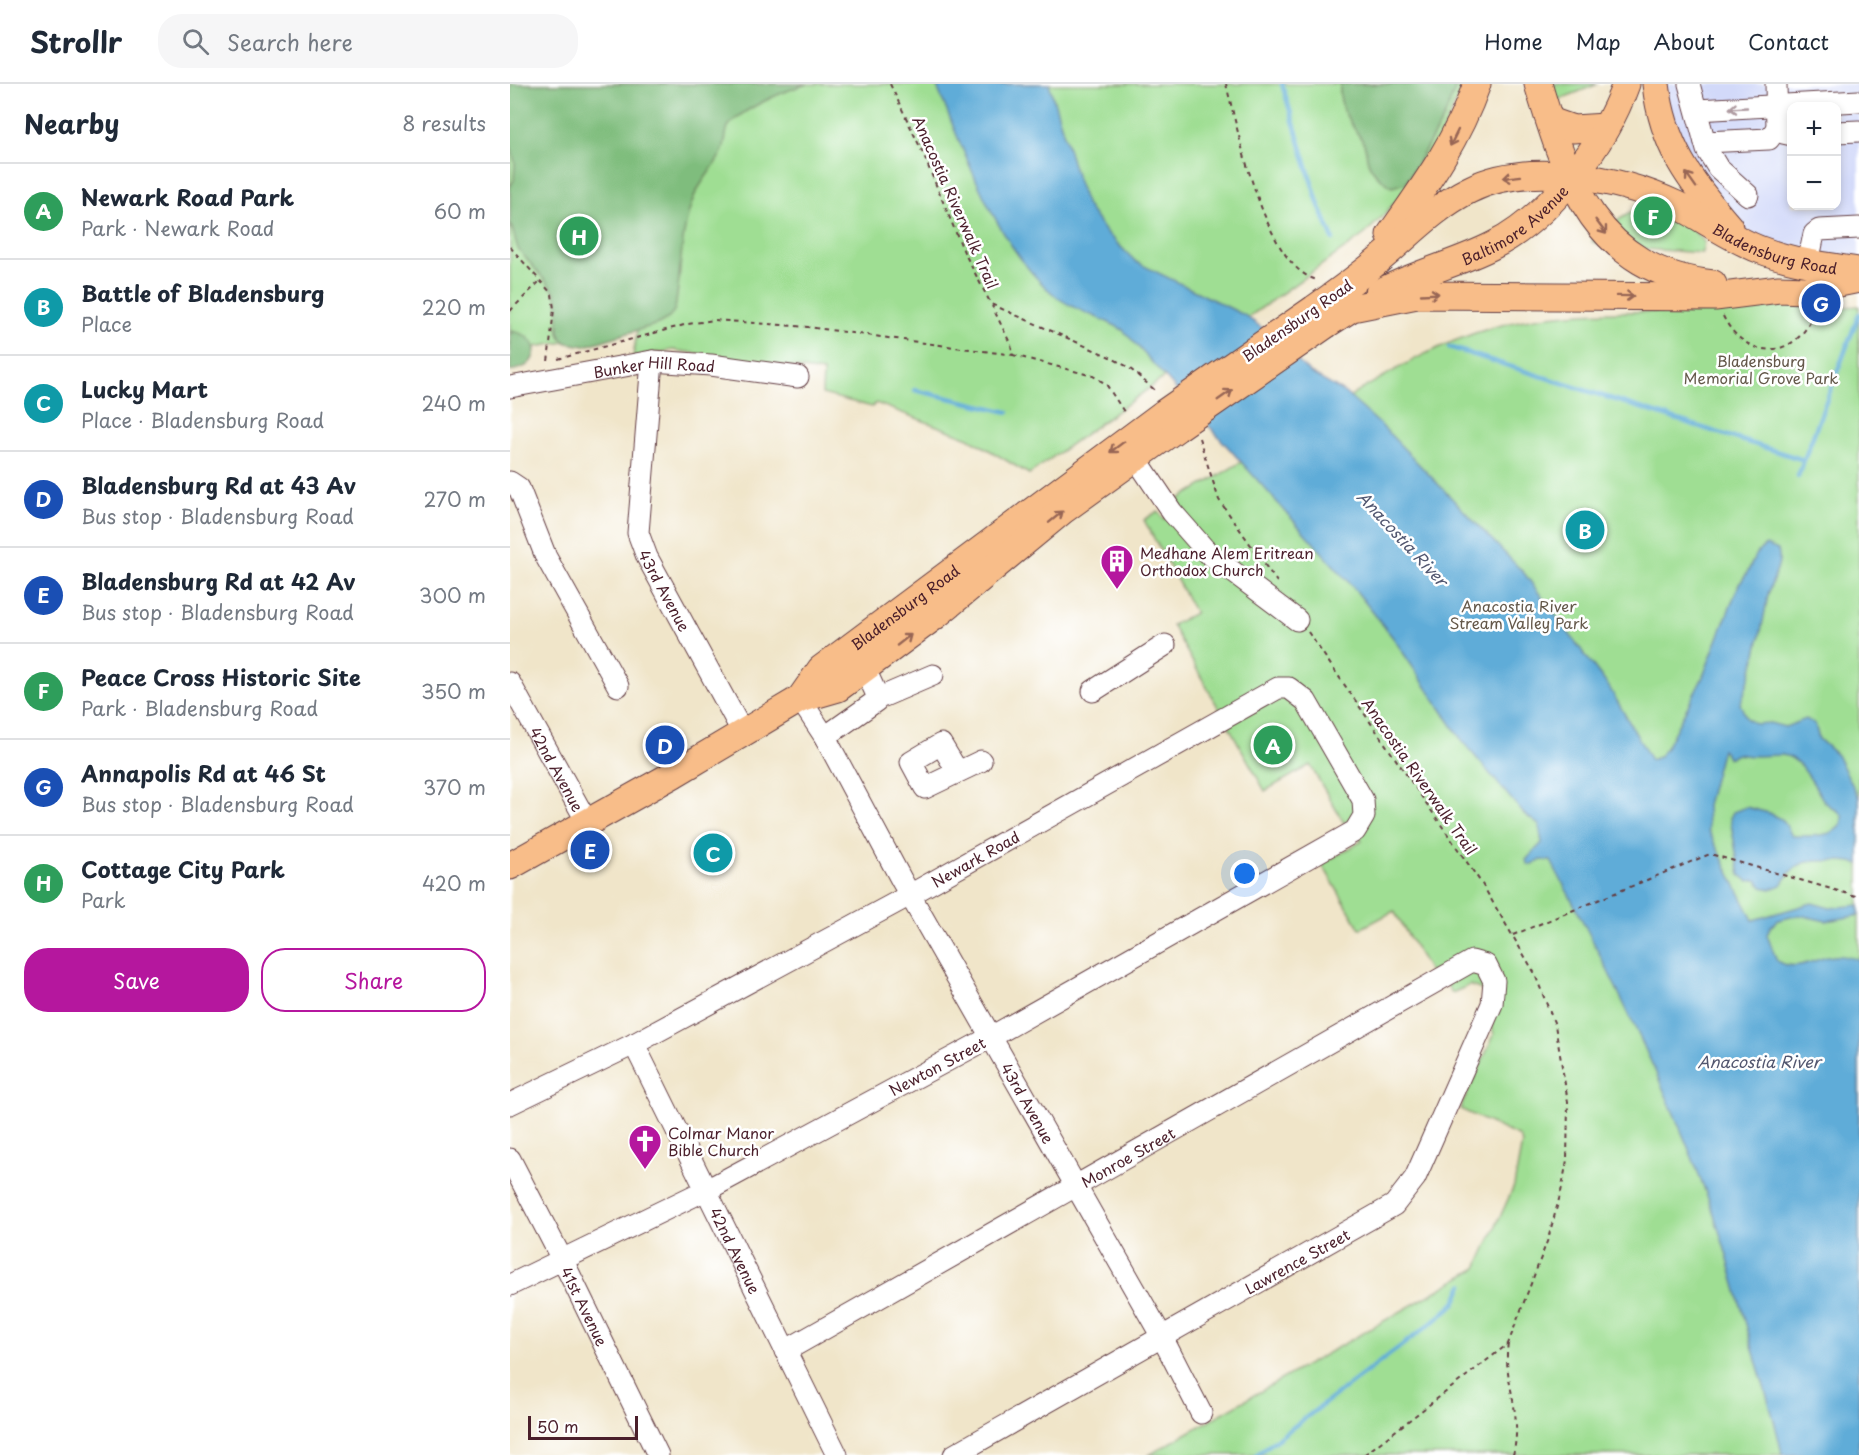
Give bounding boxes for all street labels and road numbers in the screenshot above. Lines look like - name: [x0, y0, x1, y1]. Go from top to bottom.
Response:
- street label: Anacostia Riverwalk Trail: [907, 112, 1005, 292]
- street label: Baltimore Avenue: [1458, 179, 1573, 270]
- street label: Bladensburg Road: [1709, 217, 1839, 279]
- street label: Bladensburg Road: [1237, 273, 1357, 367]
- street label: Bunker Hill Road: [591, 349, 716, 383]
- street label: 43rd Avenue: [634, 546, 697, 635]
- street label: Bladensburg Road: [846, 558, 964, 655]
- street label: Anacostia Riverwalk Trail: [1357, 693, 1483, 859]
- street label: 42nd Avenue: [525, 722, 590, 815]
- street label: Newark Road: [927, 824, 1023, 892]
- street label: Newton Street: [885, 1031, 989, 1101]
- street label: 43rd Avenue: [996, 1058, 1061, 1147]
- street label: Monroe Street: [1076, 1121, 1179, 1192]
- street label: 42nd Avenue: [705, 1203, 767, 1297]
- street label: Lawrence Street: [1240, 1223, 1354, 1299]
- street label: 41st Avenue: [556, 1262, 614, 1350]

